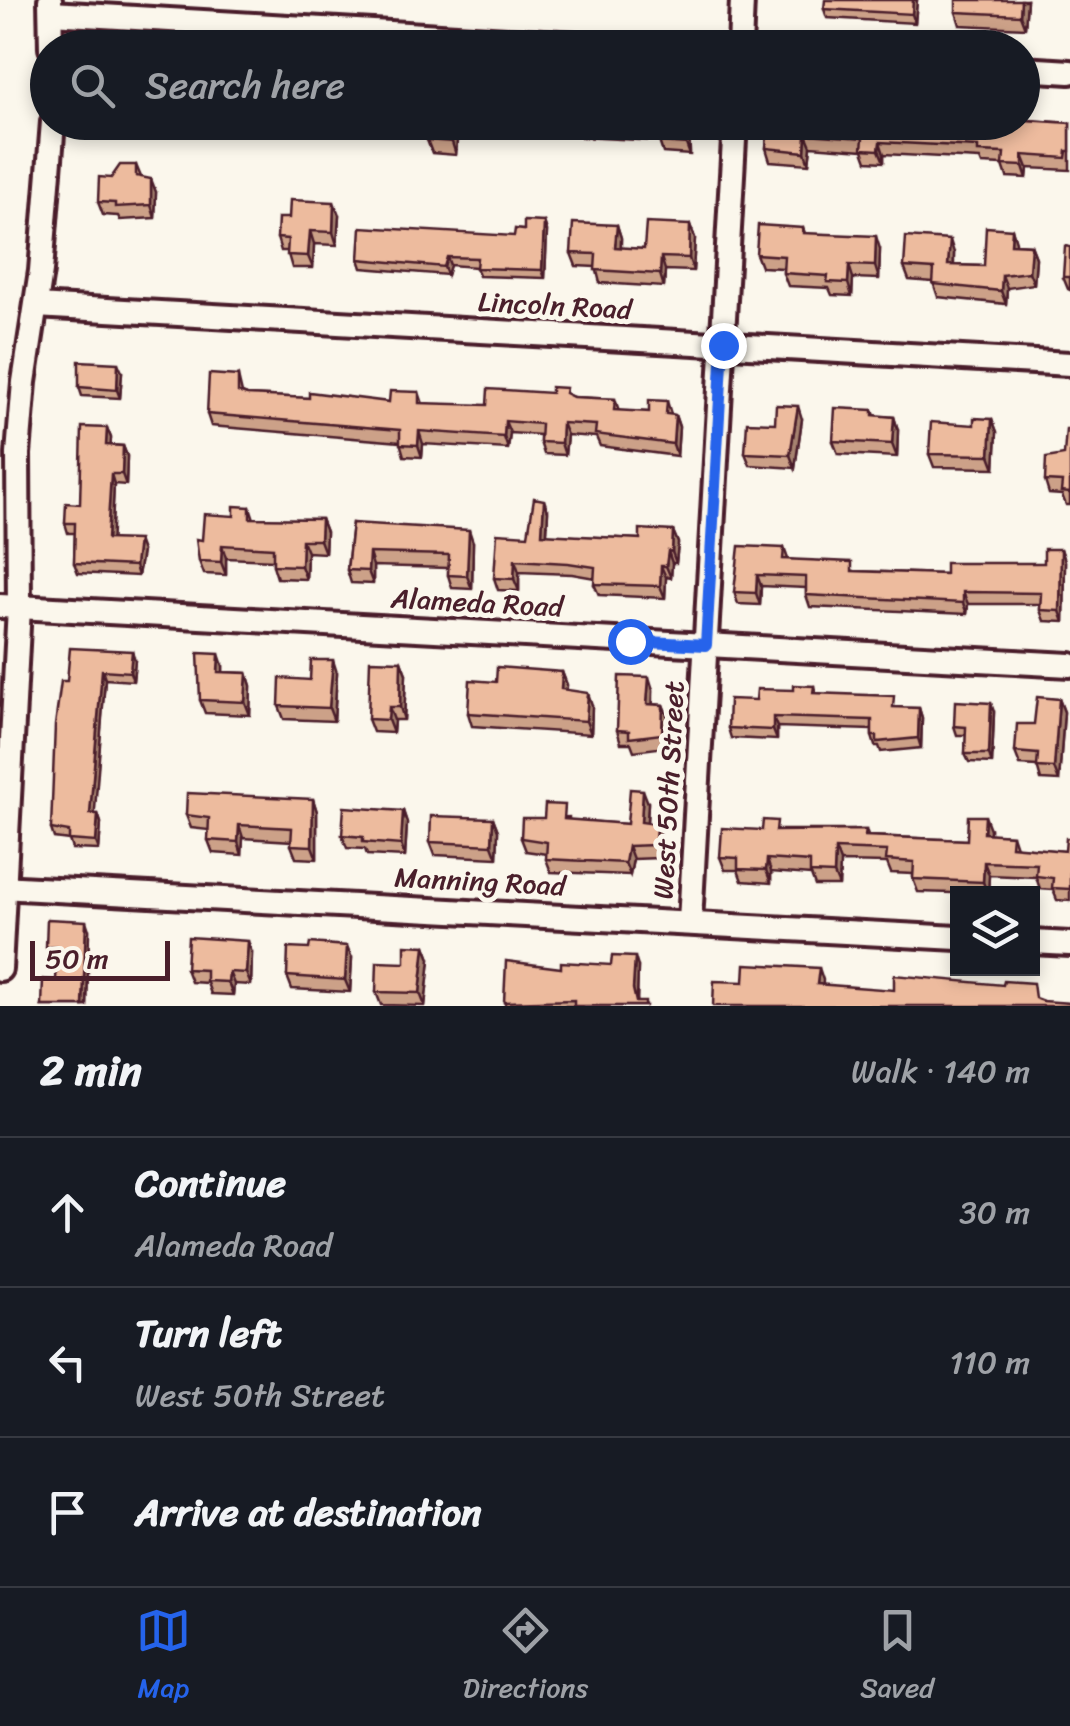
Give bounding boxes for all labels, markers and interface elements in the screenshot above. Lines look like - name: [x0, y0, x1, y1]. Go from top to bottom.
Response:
- search box: [30, 30, 1040, 140]
- text: Search here: [145, 52, 345, 119]
- icon: search: [65, 58, 120, 113]
- street label: Lincoln Road: [477, 277, 635, 334]
- route end: [701, 323, 747, 369]
- street label: Alameda Road: [389, 573, 567, 632]
- route start: [608, 619, 654, 665]
- street label: West 50th Street: [638, 680, 699, 901]
- street label: Manning Road: [393, 853, 569, 911]
- map controls: [950, 886, 1040, 976]
- button: layers: [950, 886, 1040, 976]
- text: 50 m: [45, 934, 109, 983]
- scale bar: [30, 936, 170, 980]
- text: 2 min: [40, 1034, 142, 1108]
- text: Walk · 140 m: [851, 1043, 1030, 1100]
- text: Continue: [135, 1150, 286, 1217]
- text: 30 m: [959, 1184, 1030, 1241]
- icon: ahead: [40, 1185, 95, 1240]
- text: Alameda Road: [135, 1217, 332, 1274]
- text: Turn left: [135, 1300, 281, 1367]
- text: 110 m: [949, 1334, 1030, 1391]
- icon: left: [40, 1335, 95, 1390]
- text: West 50th Street: [135, 1367, 385, 1424]
- text: Arrive at destination: [135, 1479, 482, 1546]
- icon: arrive: [40, 1485, 95, 1540]
- tab: Map: [136, 1603, 191, 1712]
- tab: Directions: [463, 1603, 588, 1712]
- tab: Saved: [860, 1603, 934, 1712]

